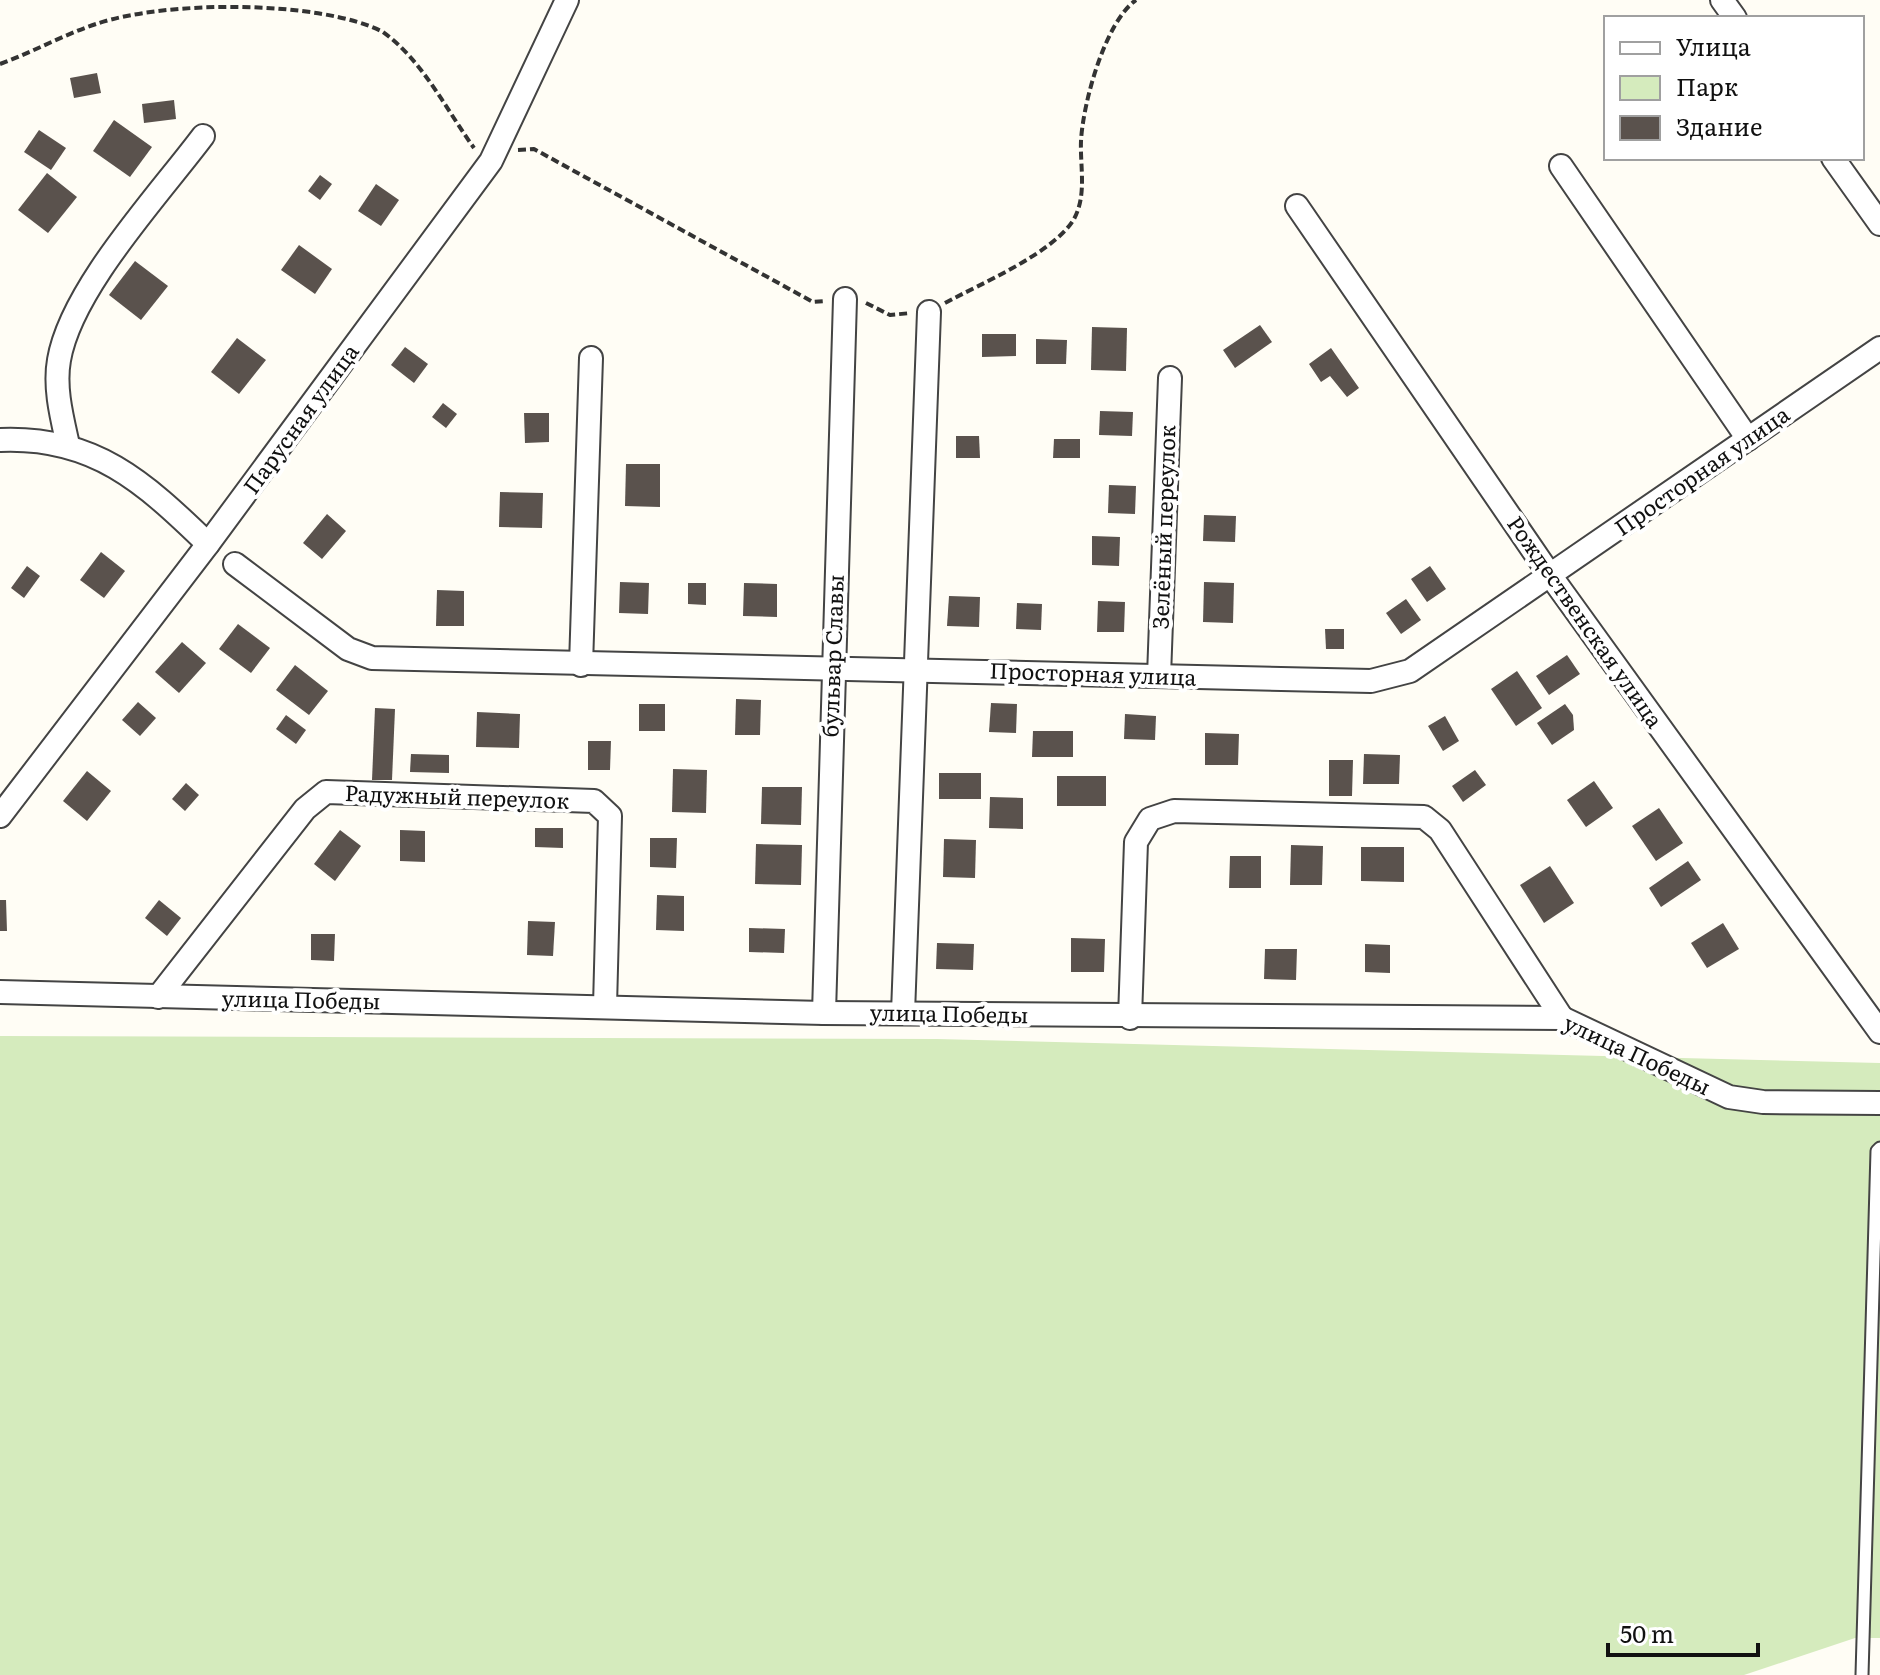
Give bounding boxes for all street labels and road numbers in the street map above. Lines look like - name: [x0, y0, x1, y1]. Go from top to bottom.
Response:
- street label: Парусная улица: [234, 336, 366, 500]
- street label: Просторная улица: [1607, 397, 1795, 543]
- street label: Зелёный переулок: [1142, 424, 1183, 630]
- street label: Рождественская улица: [1500, 508, 1672, 734]
- street label: бульвар Славы: [812, 574, 851, 738]
- street label: Просторная улица: [989, 652, 1197, 693]
- street label: Радужный переулок: [344, 775, 570, 816]
- street label: улица Победы: [221, 981, 381, 1016]
- street label: улица Победы: [869, 995, 1029, 1030]
- street label: улица Победы: [1559, 1005, 1716, 1102]

